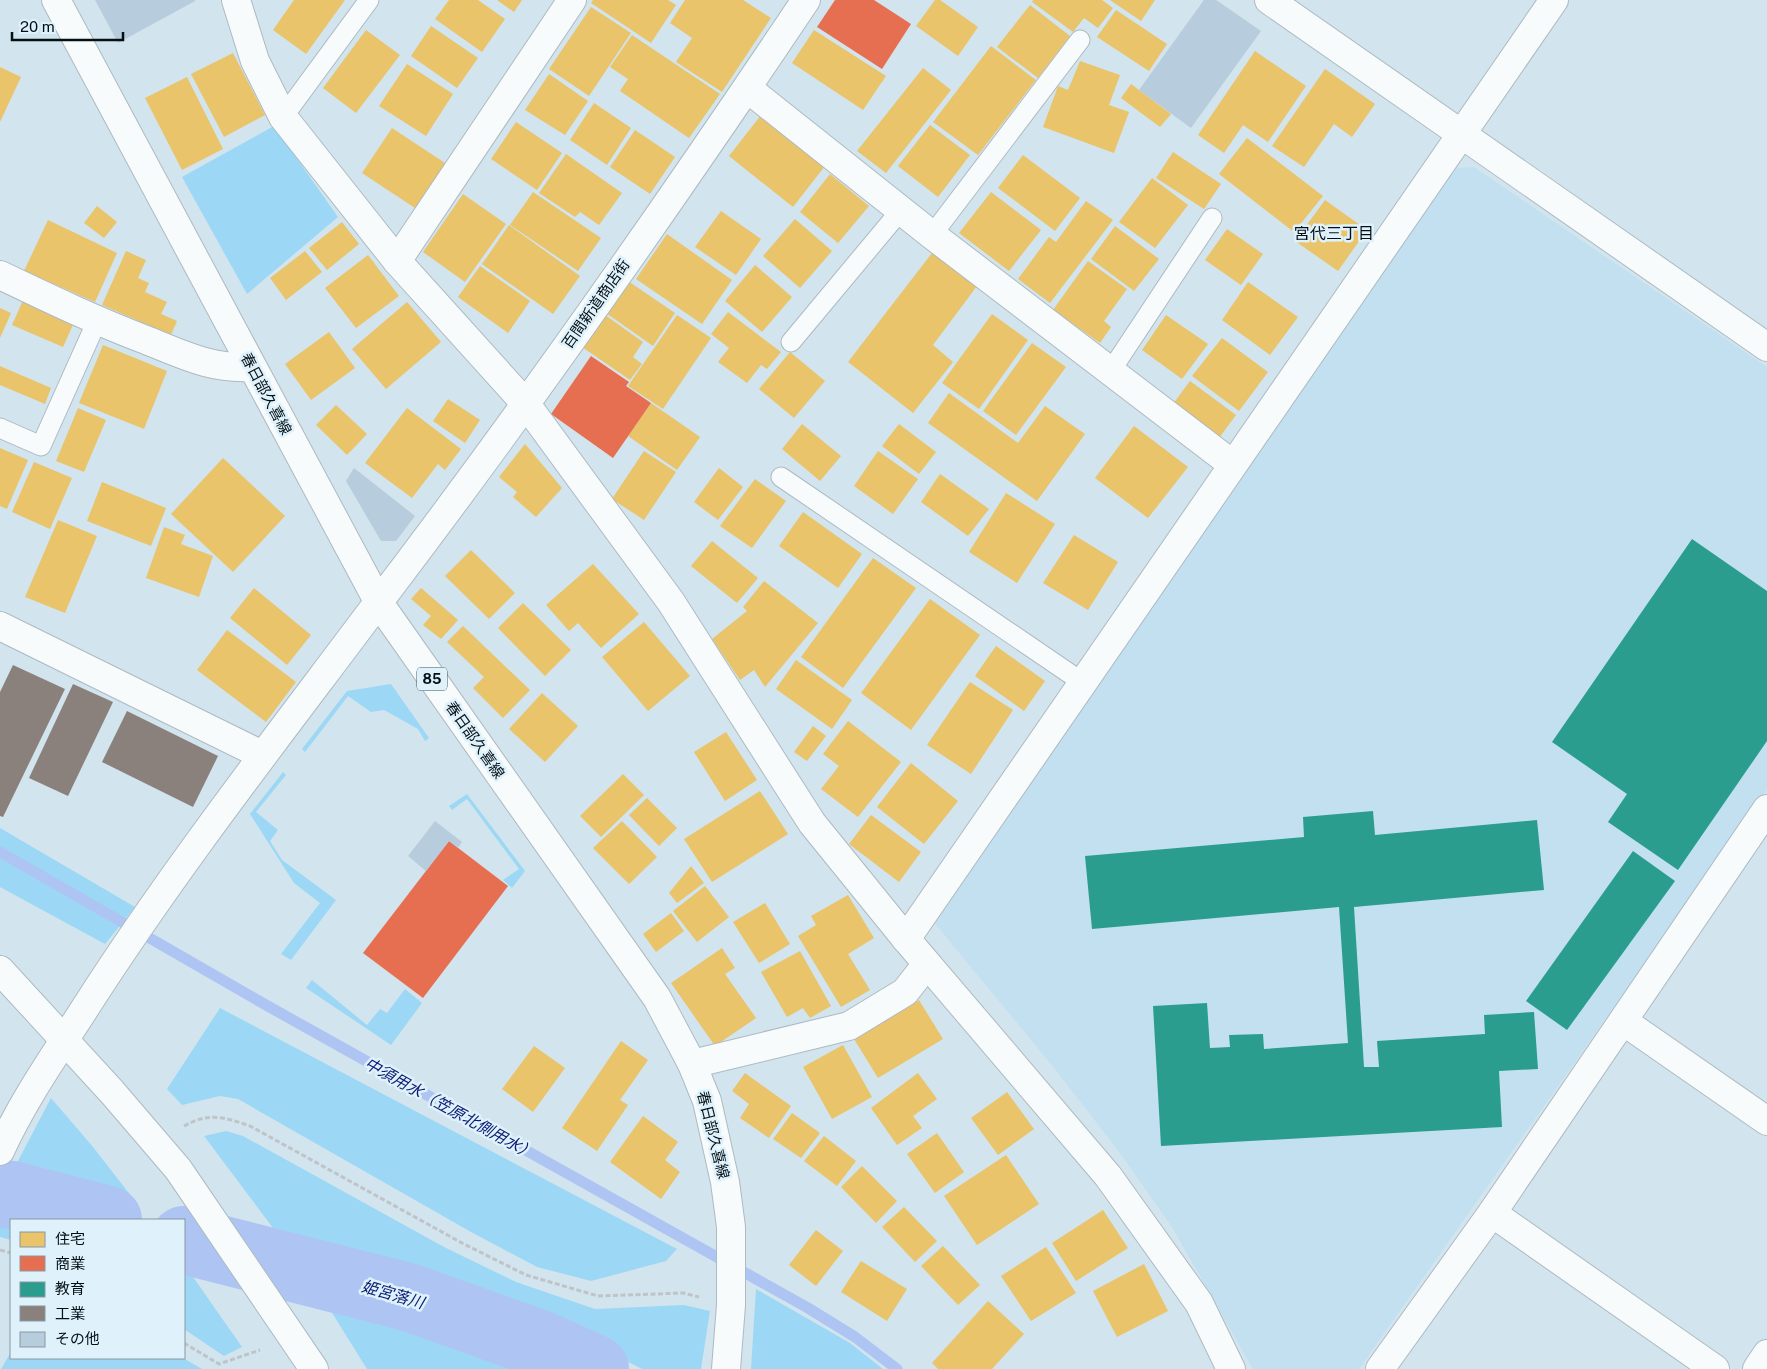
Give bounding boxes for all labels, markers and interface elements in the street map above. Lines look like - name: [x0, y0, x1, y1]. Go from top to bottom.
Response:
- scale bar: [12, 10, 124, 42]
- text: 20 m: [20, 18, 55, 35]
- district label: 宮代三丁目: [1294, 224, 1374, 243]
- street label: 百間新道商店街: [559, 256, 633, 352]
- street label: 春日部久喜線: [238, 350, 295, 437]
- road number: 85: [417, 668, 447, 691]
- street label: 春日部久喜線: [443, 698, 508, 781]
- water label: 中須用水（笠原北側用水）: [361, 1054, 538, 1163]
- street label: 春日部久喜線: [694, 1089, 733, 1181]
- legend: [10, 1219, 185, 1359]
- text: 住宅: [55, 1230, 85, 1247]
- text: 商業: [55, 1255, 85, 1272]
- water label: 姫宮落川: [359, 1277, 428, 1313]
- text: 教育: [55, 1280, 85, 1297]
- text: 工業: [55, 1305, 85, 1322]
- text: その他: [55, 1330, 100, 1347]

